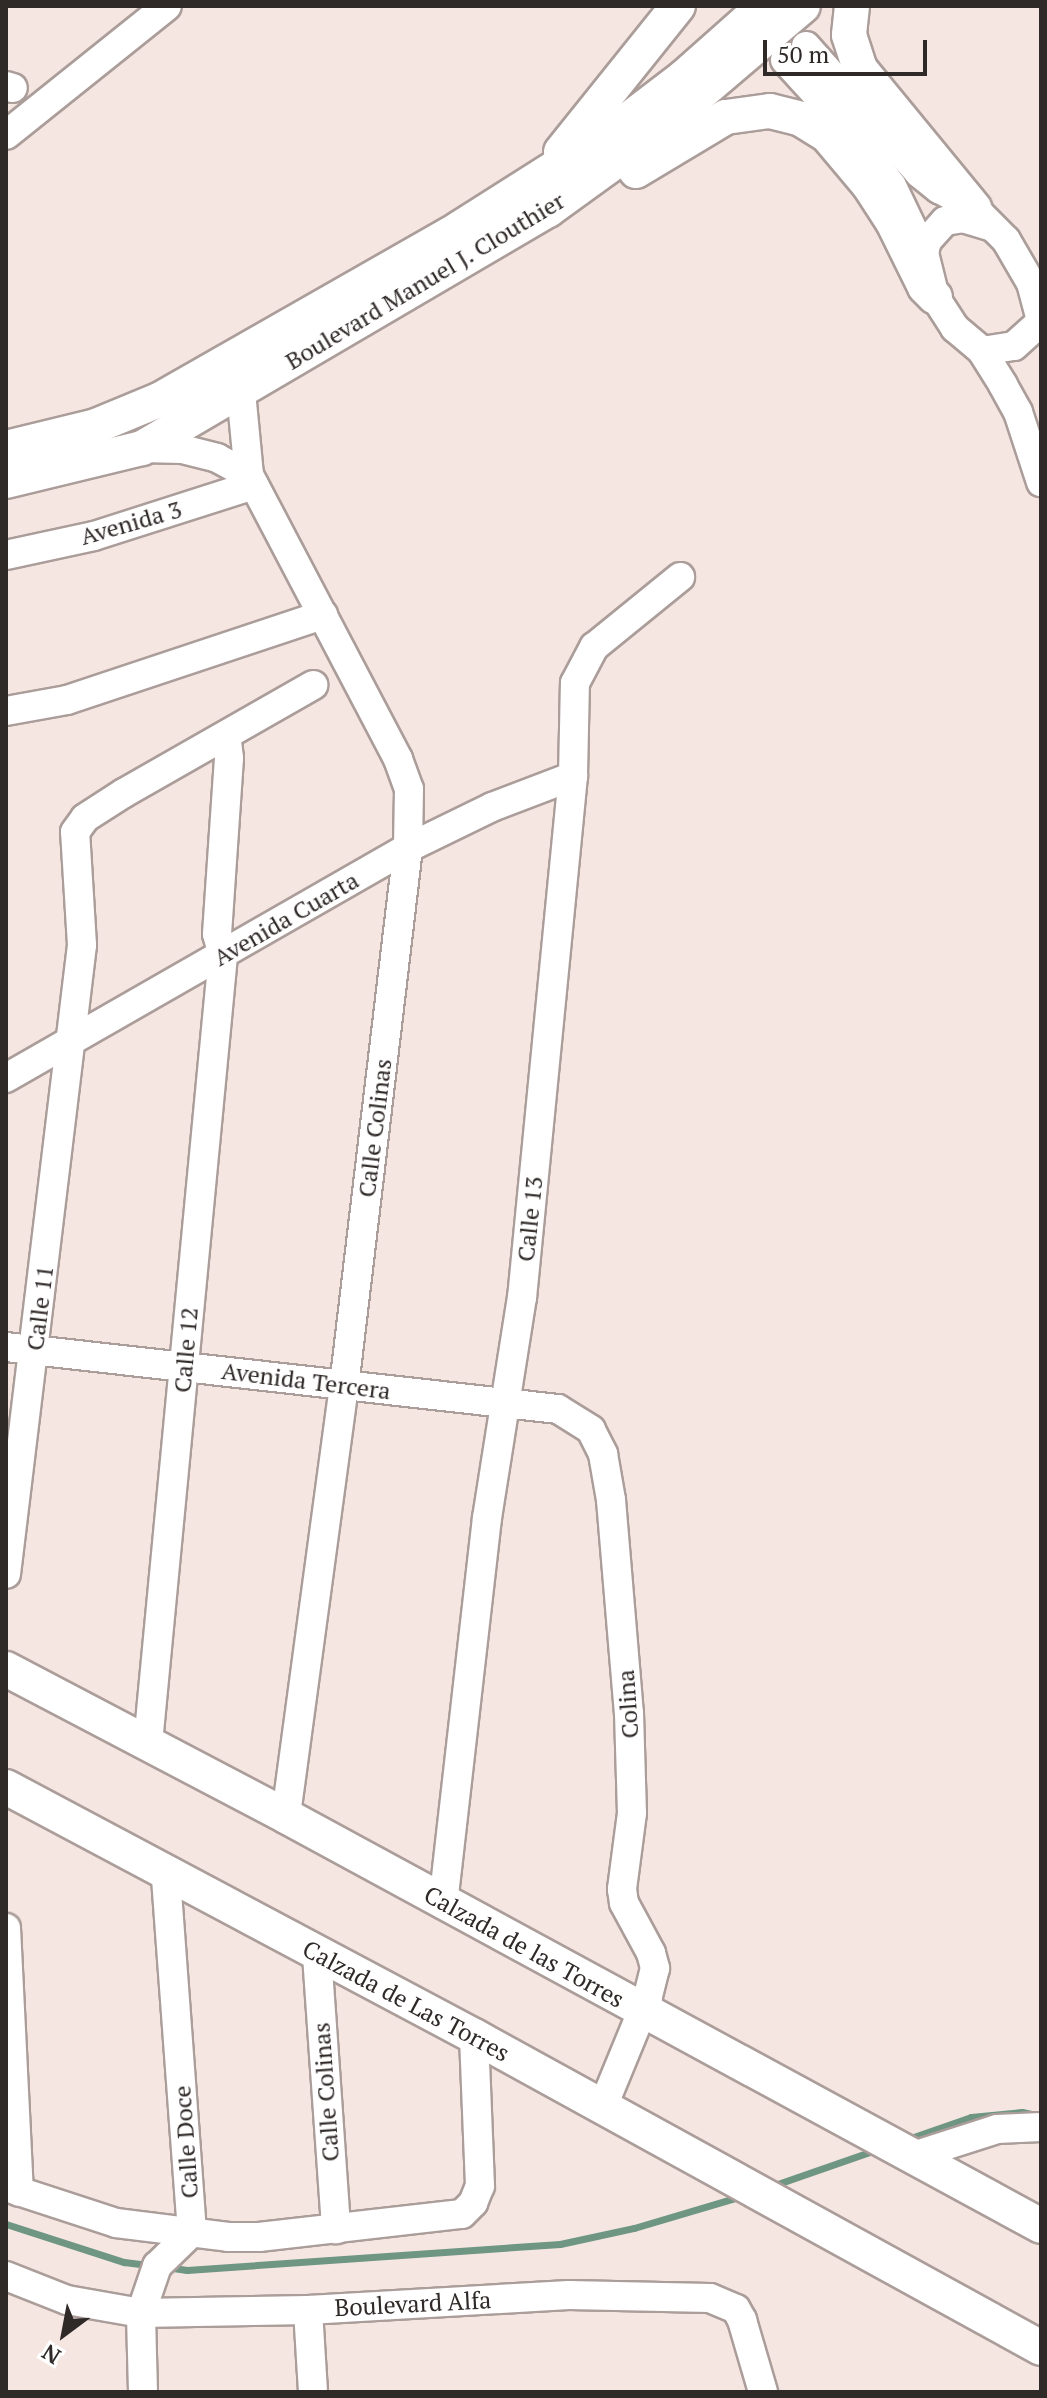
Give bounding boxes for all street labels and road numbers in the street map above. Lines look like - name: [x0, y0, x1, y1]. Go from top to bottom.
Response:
- street label: Boulevard Manuel J. Clouthier: [280, 186, 570, 376]
- street label: Avenida 3: [77, 495, 185, 551]
- street label: Avenida Cuarta: [208, 866, 364, 972]
- street label: Calle Colinas: [352, 1057, 398, 1199]
- street label: Calle 13: [511, 1175, 549, 1263]
- street label: Calle 11: [20, 1264, 60, 1352]
- street label: Calle 12: [168, 1306, 204, 1394]
- street label: Avenida Tercera: [220, 1356, 392, 1406]
- street label: Colina: [611, 1669, 645, 1739]
- street label: Calzada de las Torres: [419, 1880, 629, 2014]
- street label: Calzada de Las Torres: [298, 1934, 514, 2068]
- street label: Calle Colinas: [307, 2022, 345, 2162]
- street label: Calle Doce: [168, 2085, 204, 2199]
- street label: Boulevard Alfa: [334, 2286, 492, 2322]

